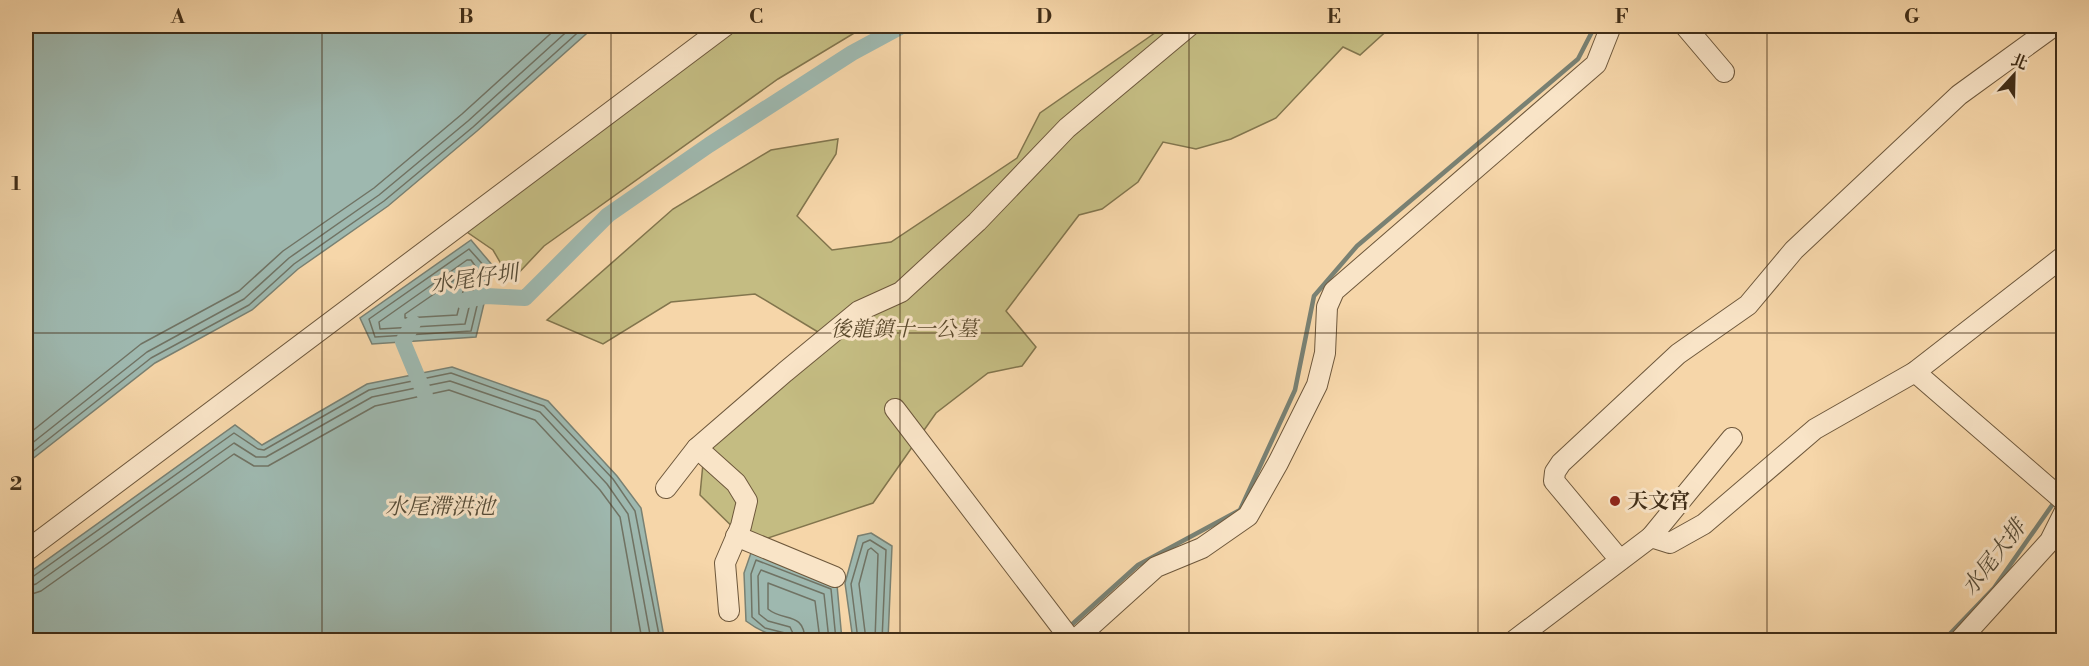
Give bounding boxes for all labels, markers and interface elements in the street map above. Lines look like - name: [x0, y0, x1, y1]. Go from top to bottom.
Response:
- text: A: [170, 5, 186, 30]
- text: B: [458, 5, 474, 30]
- text: C: [749, 5, 763, 30]
- text: D: [1036, 5, 1052, 30]
- text: E: [1327, 5, 1341, 30]
- text: F: [1615, 5, 1629, 30]
- text: G: [1904, 5, 1920, 30]
- north arrow: [1984, 45, 2044, 105]
- text: 北: [2008, 50, 2030, 74]
- text: 1: [11, 172, 21, 197]
- water label: 水尾仔圳: [429, 259, 524, 299]
- park label: 後龍鎮十一公墓: [831, 317, 980, 343]
- text: 2: [10, 472, 22, 497]
- place label: 天文宮: [1627, 489, 1690, 515]
- water label: 水尾滯洪池: [385, 494, 497, 521]
- marker: 天文宮: [1608, 494, 1622, 508]
- water label: 水尾大排: [1956, 513, 2034, 601]

